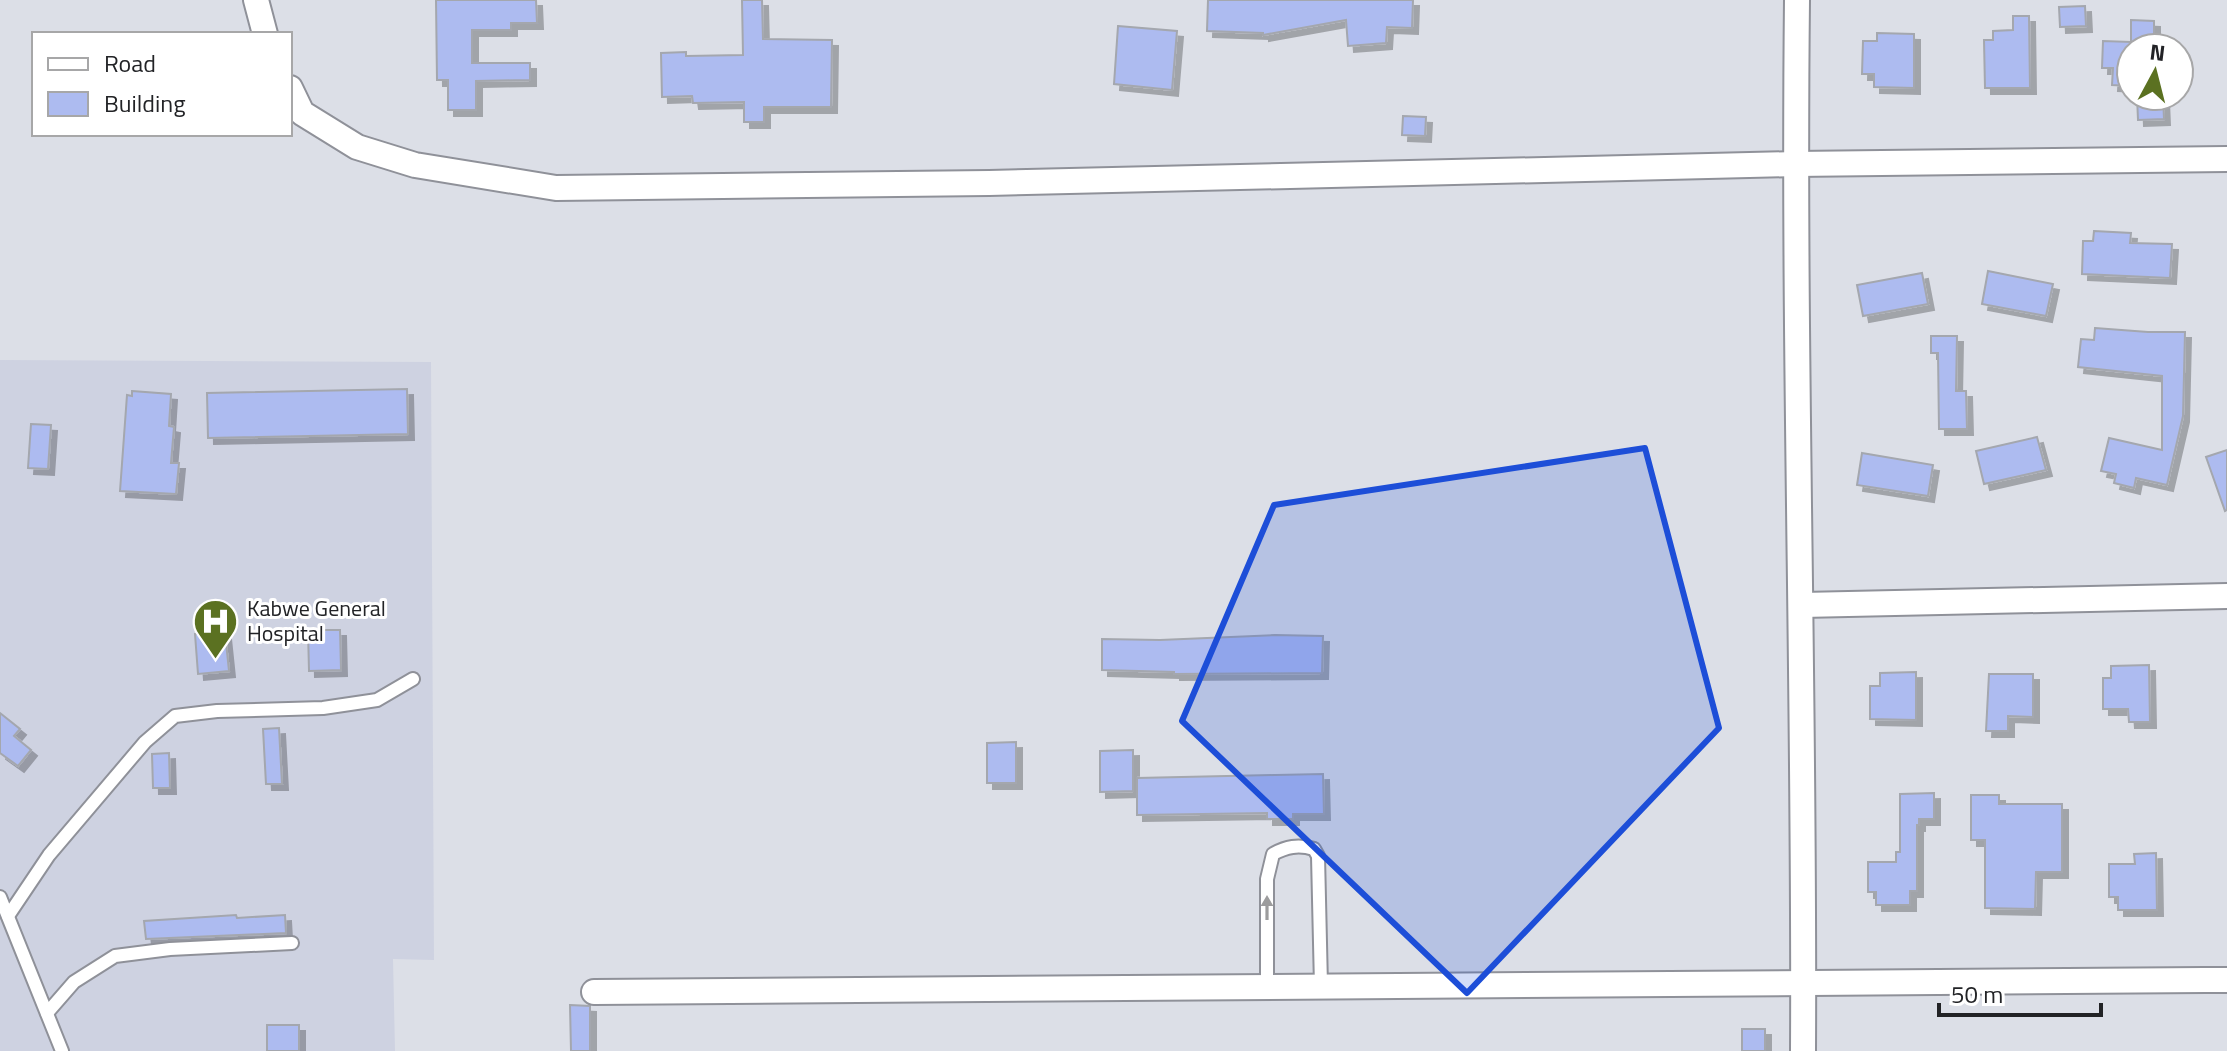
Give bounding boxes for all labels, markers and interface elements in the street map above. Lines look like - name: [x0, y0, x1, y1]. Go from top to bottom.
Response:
- legend: [32, 32, 292, 136]
- north arrow: [2115, 32, 2195, 112]
- text: N: [2148, 34, 2167, 70]
- text: Road: [104, 45, 156, 81]
- text: Building: [104, 85, 186, 121]
- place label: Kabwe General Hospital: [247, 591, 386, 650]
- hospital icon: Kabwe General Hospital: [192, 597, 240, 660]
- one-way arrow: [1261, 895, 1273, 920]
- scale bar: [1939, 967, 2101, 1017]
- text: 50 m: [1951, 976, 2003, 1012]

